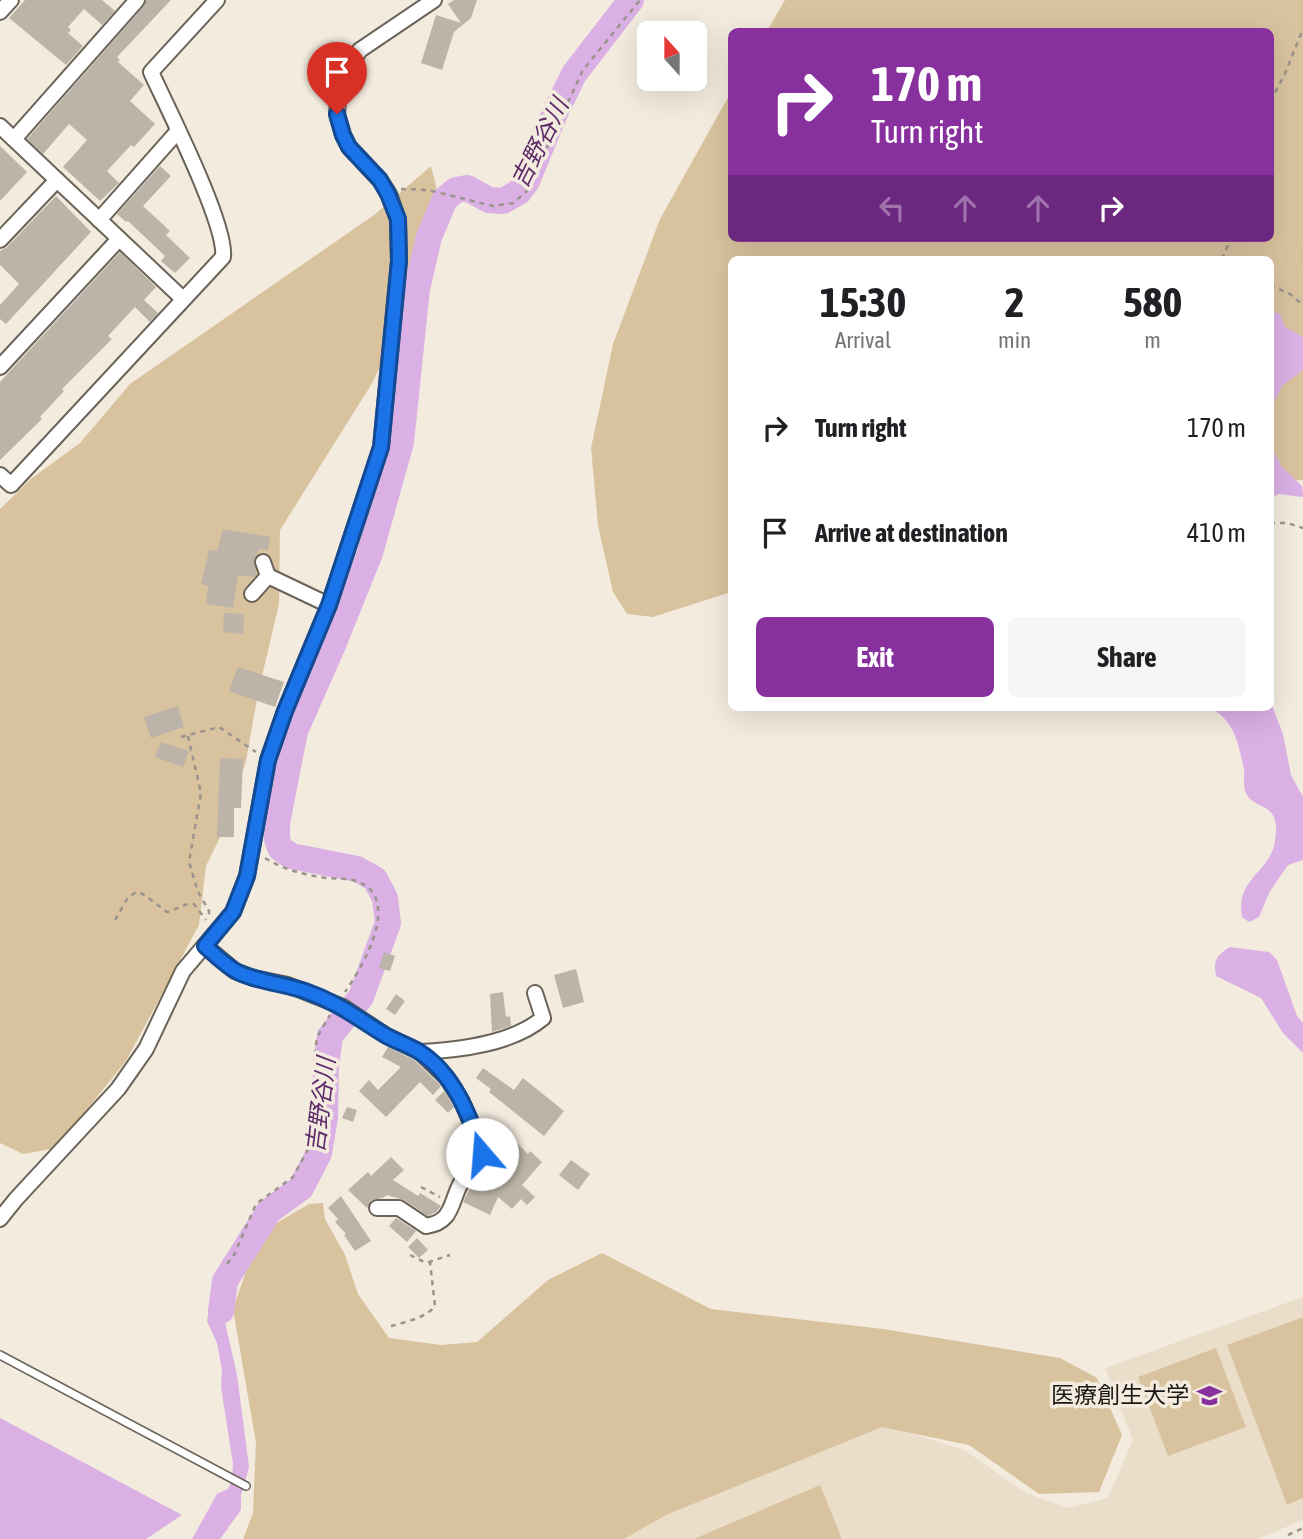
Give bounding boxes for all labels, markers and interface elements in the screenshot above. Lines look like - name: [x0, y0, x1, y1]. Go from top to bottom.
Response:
- north arrow: [637, 21, 707, 91]
- map controls: [637, 21, 707, 91]
- pin: [307, 42, 367, 114]
- icon: arrive: [318, 53, 356, 91]
- text: 170 m: [871, 55, 982, 111]
- icon: right: [756, 56, 847, 147]
- water label: 吉野谷川: [506, 91, 575, 192]
- text: Turn right: [871, 113, 984, 150]
- icon: left: [873, 189, 911, 227]
- icon: ahead: [946, 189, 984, 227]
- icon: ahead: [1019, 189, 1057, 227]
- icon: right: [1092, 189, 1130, 227]
- text: 15:30: [820, 278, 906, 326]
- text: 2: [1005, 278, 1024, 326]
- text: 580: [1123, 278, 1182, 326]
- text: Arrival: [835, 327, 891, 353]
- text: min: [998, 327, 1031, 353]
- text: m: [1144, 327, 1161, 353]
- icon: right: [756, 409, 794, 447]
- text: Turn right: [815, 413, 906, 443]
- text: 170 m: [1187, 413, 1246, 443]
- icon: arrive: [756, 514, 794, 552]
- text: Arrive at destination: [815, 518, 1008, 548]
- text: 410 m: [1187, 518, 1246, 548]
- button: Exit: [756, 617, 994, 697]
- button: Share: [1008, 617, 1246, 697]
- water label: 吉野谷川: [301, 1053, 340, 1154]
- position arrow: [445, 1117, 519, 1191]
- school or university icon: 医療創生大学: [1195, 1381, 1223, 1409]
- place label: 医療創生大学: [1051, 1382, 1189, 1408]

